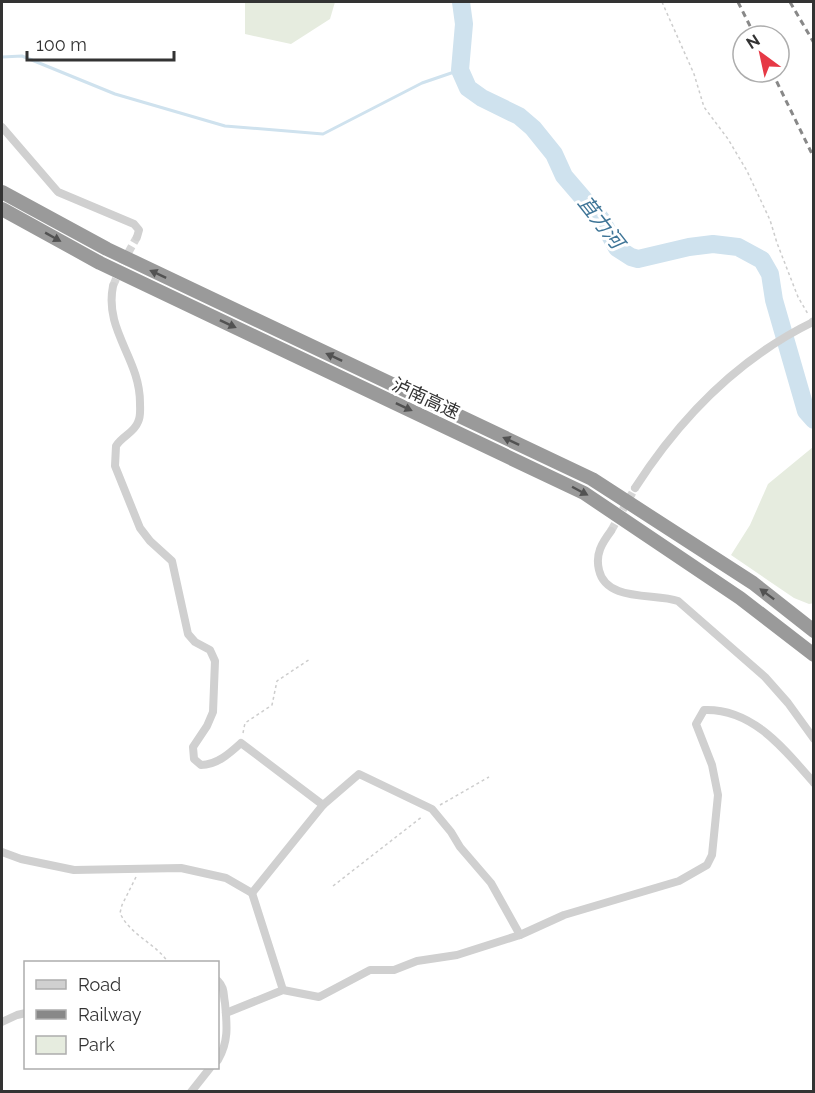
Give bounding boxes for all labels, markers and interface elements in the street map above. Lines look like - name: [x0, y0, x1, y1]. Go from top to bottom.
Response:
- scale bar: [27, 24, 174, 62]
- north arrow: [731, 24, 791, 84]
- text: N: [743, 31, 763, 53]
- text: 100 m: [36, 34, 87, 55]
- water label: 苴力河: [573, 191, 631, 256]
- one-way arrow: [45, 232, 62, 242]
- one-way arrow: [150, 269, 167, 278]
- one-way arrow: [219, 319, 236, 328]
- one-way arrow: [326, 353, 343, 362]
- street label: 泸南高速: [389, 373, 463, 423]
- one-way arrow: [395, 403, 412, 412]
- one-way arrow: [502, 436, 519, 445]
- one-way arrow: [571, 486, 588, 496]
- one-way arrow: [760, 589, 775, 601]
- legend: [24, 961, 219, 1069]
- text: Road: [78, 974, 121, 995]
- text: Railway: [78, 1004, 142, 1025]
- text: Park: [78, 1034, 115, 1055]

